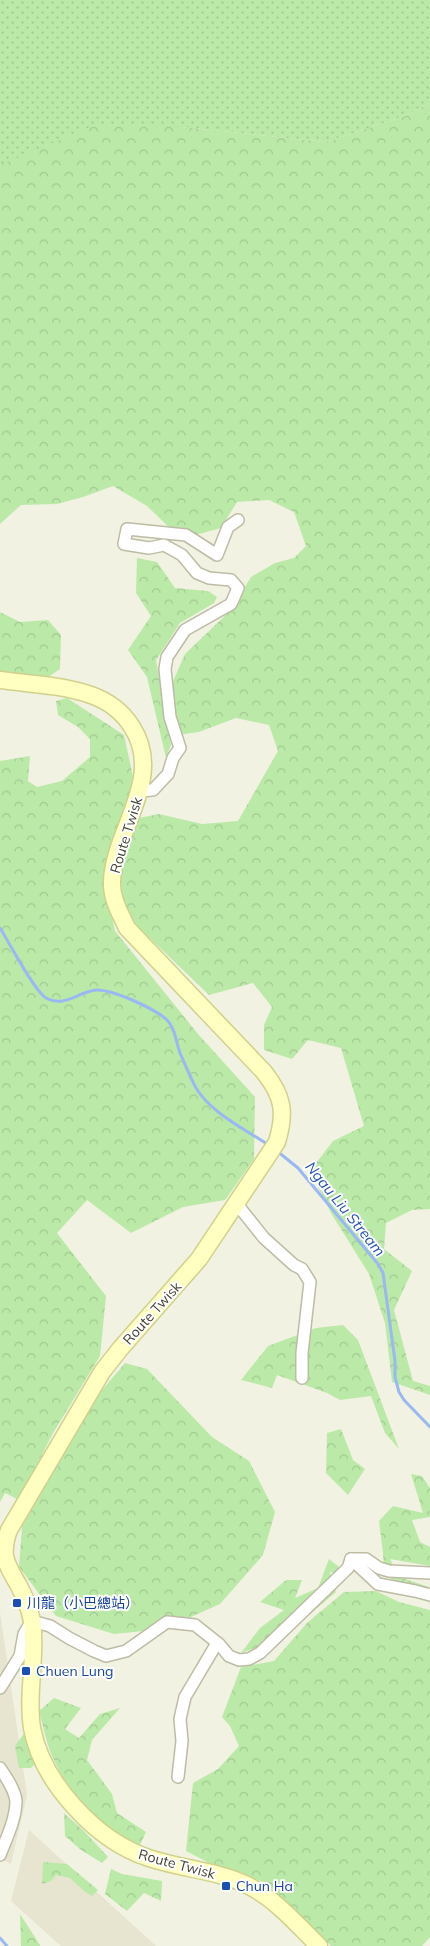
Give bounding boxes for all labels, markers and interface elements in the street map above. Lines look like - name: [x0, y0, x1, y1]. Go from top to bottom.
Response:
- street label: Route Twisk: [106, 794, 146, 875]
- water label: Ngau Liu Stream: [301, 1157, 389, 1260]
- street label: Route Twisk: [119, 1277, 186, 1348]
- place label: 川龍（小巴總站）: [27, 1594, 139, 1612]
- marker: 川龍（小巴總站）: [11, 1597, 23, 1609]
- place label: Chuen Lung: [36, 1662, 114, 1680]
- marker: Chuen Lung: [20, 1665, 32, 1677]
- street label: Route Twisk: [137, 1845, 218, 1883]
- place label: Chun Ha: [236, 1877, 293, 1895]
- marker: Chun Ha: [220, 1880, 232, 1892]

